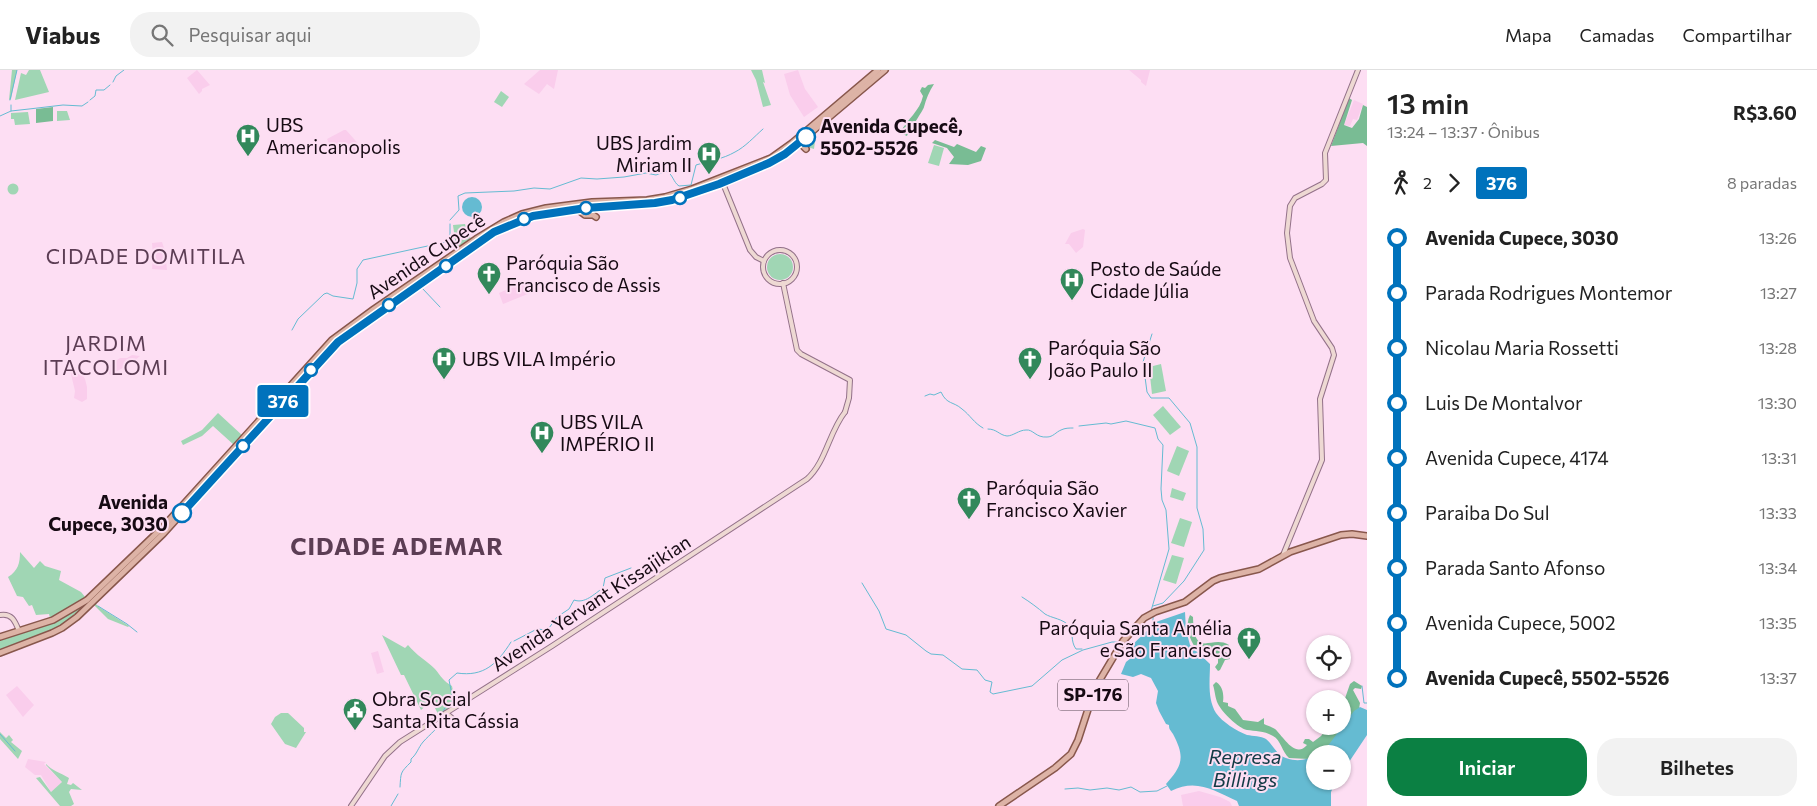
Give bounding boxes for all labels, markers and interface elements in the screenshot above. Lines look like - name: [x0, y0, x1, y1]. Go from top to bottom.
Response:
- search box: [130, 12, 480, 57]
- text: Viabus: [25, 20, 100, 49]
- icon: search: [148, 21, 176, 49]
- text: Pesquisar aqui: [188, 23, 312, 46]
- text: Mapa: [1505, 24, 1552, 46]
- text: Camadas: [1580, 24, 1654, 46]
- text: Compartilhar: [1682, 24, 1792, 46]
- text: 13 min: [1387, 86, 1469, 120]
- text: R$3.60: [1733, 101, 1797, 124]
- place label: UBS Americanopolis: [266, 113, 401, 158]
- place label: Avenida Cupecê, 5502-5526: [820, 114, 963, 159]
- text: 13:24 – 13:37 · Ônibus: [1387, 122, 1540, 141]
- hospital icon: UBS Americanopolis: [235, 123, 261, 157]
- marker: Avenida Cupecê, 5502-5526: [796, 127, 816, 147]
- place label: UBS Jardim Miriam II: [596, 131, 692, 176]
- hospital icon: UBS Jardim Miriam II: [696, 141, 722, 175]
- icon: walk: [1387, 169, 1415, 197]
- icon: forward: [1440, 169, 1468, 197]
- text: 376: [1486, 172, 1517, 194]
- text: 2: [1423, 173, 1432, 192]
- text: 8 paradas: [1727, 173, 1797, 192]
- unlabelled marker: [673, 191, 687, 205]
- unlabelled marker: [579, 201, 593, 215]
- street label: Avenida Cupecê: [363, 208, 489, 303]
- unlabelled marker: [517, 212, 531, 226]
- text: Avenida Cupece, 3030: [1425, 226, 1619, 249]
- text: 13:26: [1759, 228, 1797, 247]
- district label: CIDADE DOMITILA: [46, 243, 246, 268]
- place label: Paróquia São Francisco de Assis: [506, 251, 661, 296]
- place label: Posto de Saúde Cidade Júlia: [1090, 257, 1221, 302]
- unlabelled marker: [439, 259, 453, 273]
- church icon: Paróquia São Francisco de Assis: [476, 261, 502, 295]
- hospital icon: Posto de Saúde Cidade Júlia: [1059, 267, 1085, 301]
- text: Parada Rodrigues Montemor: [1425, 281, 1672, 304]
- text: 13:27: [1760, 283, 1797, 302]
- unlabelled marker: [382, 298, 396, 312]
- district label: JARDIM ITACOLOMI: [43, 330, 169, 379]
- place label: Paróquia São João Paulo II: [1048, 336, 1161, 381]
- text: Nicolau Maria Rossetti: [1425, 336, 1619, 359]
- text: 13:28: [1759, 338, 1797, 357]
- hospital icon: UBS VILA Império: [431, 346, 457, 380]
- church icon: Paróquia São João Paulo II: [1017, 346, 1043, 380]
- place label: UBS VILA Império: [462, 347, 616, 370]
- unlabelled marker: [304, 363, 318, 377]
- line badge: 376: [254, 385, 312, 417]
- text: 376: [267, 390, 299, 412]
- text: Luis De Montalvor: [1425, 391, 1583, 414]
- text: 13:30: [1758, 393, 1797, 412]
- place label: UBS VILA IMPÉRIO II: [560, 410, 655, 455]
- hospital icon: UBS VILA IMPÉRIO II: [529, 420, 555, 454]
- unlabelled marker: [236, 439, 250, 453]
- text: Avenida Cupece, 4174: [1425, 446, 1609, 469]
- text: 13:31: [1761, 448, 1797, 467]
- place label: Paróquia São Francisco Xavier: [986, 476, 1127, 521]
- church icon: Paróquia São Francisco Xavier: [956, 486, 982, 520]
- place label: Avenida Cupece, 3030: [48, 490, 168, 535]
- text: Paraiba Do Sul: [1425, 501, 1549, 524]
- marker: Avenida Cupece, 3030: [172, 503, 192, 523]
- text: 13:33: [1759, 503, 1797, 522]
- street label: Avenida Yervant Kissajikian: [487, 530, 695, 676]
- district label: CIDADE ADEMAR: [290, 531, 504, 560]
- text: Parada Santo Afonso: [1425, 556, 1605, 579]
- text: 13:34: [1759, 558, 1797, 577]
- text: Avenida Cupece, 5002: [1425, 611, 1616, 634]
- text: 13:35: [1759, 613, 1797, 632]
- place label: Paróquia Santa Amélia e São Francisco: [1039, 616, 1232, 661]
- church icon: Paróquia Santa Amélia e São Francisco: [1236, 626, 1262, 660]
- map controls: [1306, 635, 1351, 790]
- button: locate: [1306, 635, 1351, 680]
- text: Avenida Cupecê, 5502-5526: [1425, 666, 1669, 689]
- text: 13:37: [1760, 668, 1797, 687]
- road number: SP-176: [1058, 680, 1128, 710]
- place label: Obra Social Santa Rita Cássia: [372, 687, 519, 732]
- button: +: [1306, 690, 1351, 735]
- public building icon: Obra Social Santa Rita Cássia: [342, 697, 368, 731]
- button: Iniciar: [1387, 738, 1587, 796]
- button: Bilhetes: [1597, 738, 1797, 796]
- water label: Represa Billings: [1209, 744, 1281, 791]
- button: −: [1306, 745, 1351, 790]

